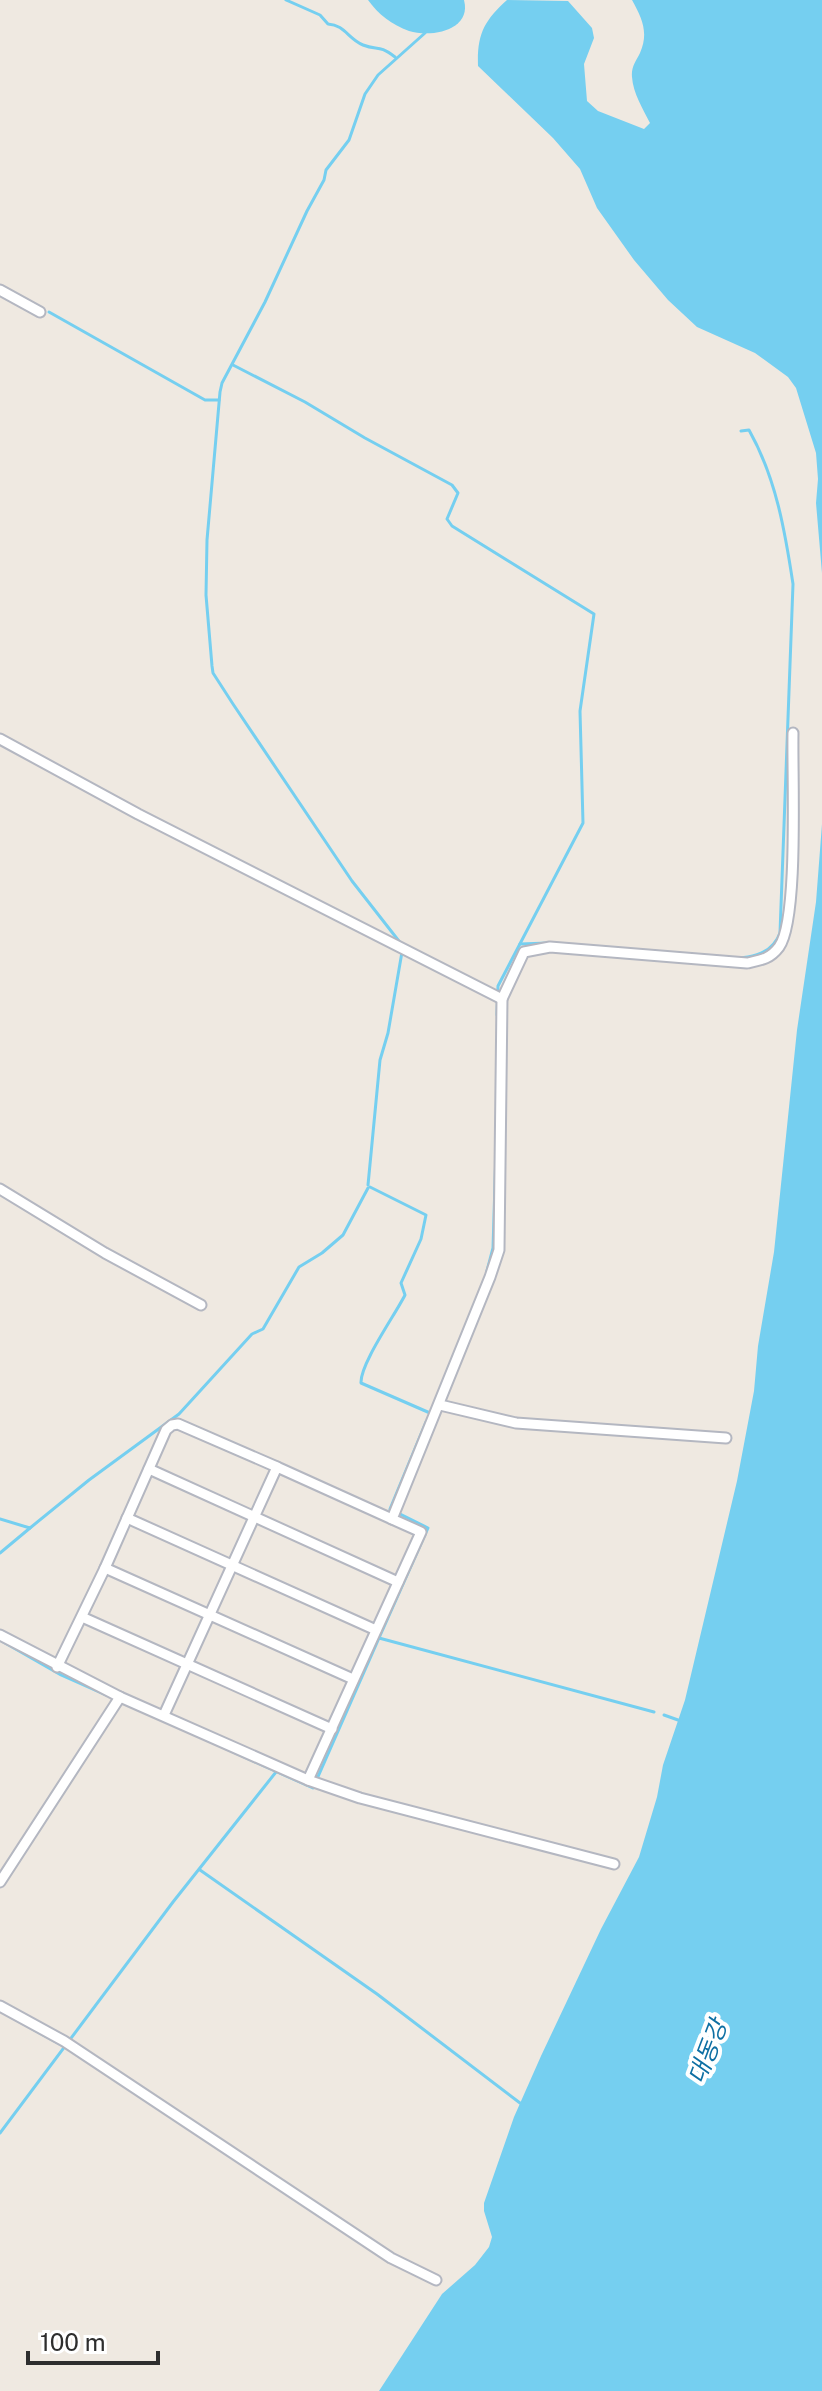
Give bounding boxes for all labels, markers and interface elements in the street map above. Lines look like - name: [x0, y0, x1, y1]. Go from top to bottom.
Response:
- water label: 대동강: [682, 2013, 733, 2088]
- scale bar: [28, 2315, 158, 2365]
- text: 100 m: [40, 2328, 106, 2356]

